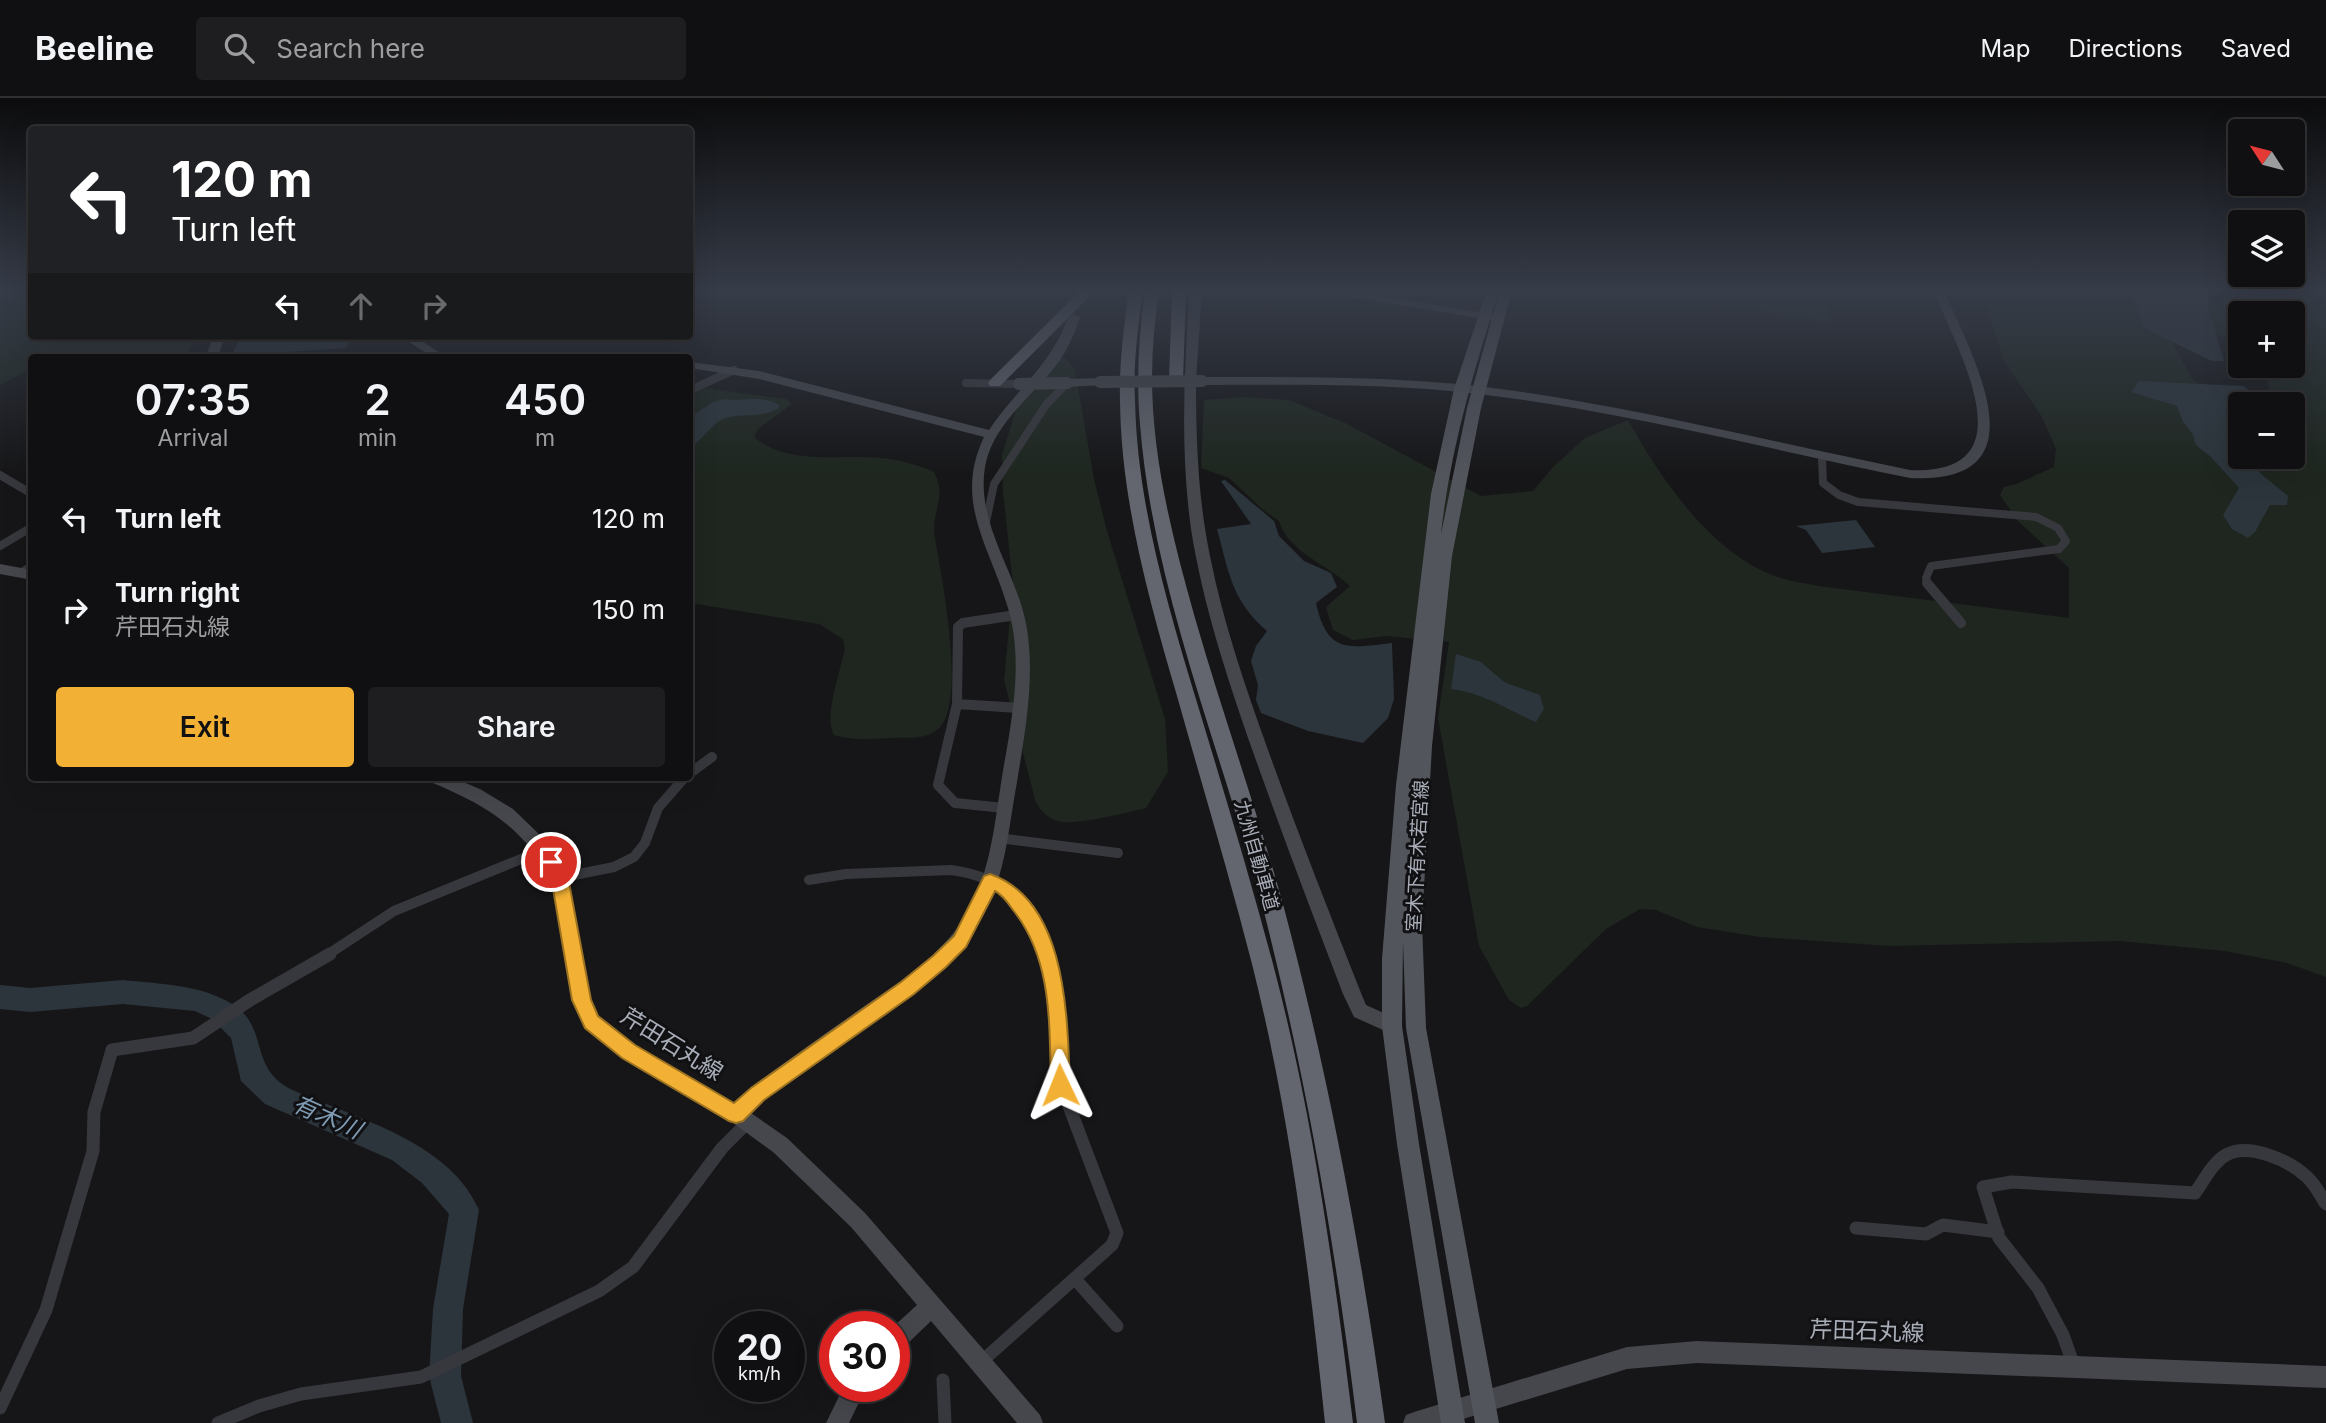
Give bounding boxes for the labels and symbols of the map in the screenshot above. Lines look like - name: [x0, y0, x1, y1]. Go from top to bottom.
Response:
- north arrow: [2228, 119, 2305, 196]
- street label: 室木下有木若宮線: [1402, 780, 1433, 933]
- street label: 九州自動車道: [1230, 797, 1283, 913]
- pin: [521, 832, 581, 892]
- street label: 芹田石丸線: [616, 1002, 728, 1086]
- position arrow: [1023, 1048, 1097, 1122]
- water label: 有木川: [288, 1089, 369, 1146]
- speed limit sign: 30: [819, 1311, 910, 1402]
- street label: 芹田石丸線: [1809, 1315, 1925, 1347]

